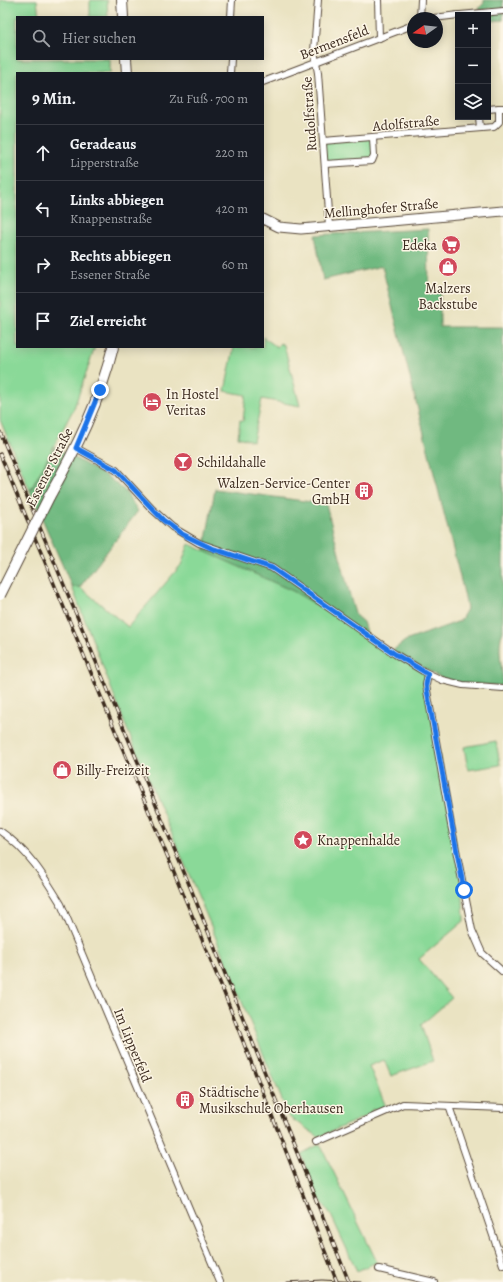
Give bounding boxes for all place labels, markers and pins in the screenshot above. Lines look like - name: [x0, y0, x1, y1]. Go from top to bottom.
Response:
- supermarket icon: Edeka: [440, 234, 462, 256]
- place label: Edeka: [402, 236, 437, 255]
- shop icon: Malzers Backstube: [437, 256, 459, 278]
- place label: Malzers Backstube: [419, 279, 477, 314]
- place label: In Hostel Veritas: [165, 385, 219, 420]
- hotel icon: In Hostel Veritas: [141, 391, 163, 413]
- bar icon: Schildahalle: [172, 451, 194, 473]
- place label: Schildahalle: [197, 453, 266, 472]
- place label: Walzen-Service-Center GmbH: [216, 474, 351, 509]
- building icon: Walzen-Service-Center GmbH: [353, 480, 375, 502]
- shop icon: Billy-Freizeit: [51, 759, 73, 781]
- place label: Billy-Freizeit: [76, 761, 150, 780]
- place icon: Knappenhalde: [292, 829, 314, 851]
- place label: Knappenhalde: [317, 831, 400, 850]
- place label: Städtische Musikschule Oberhausen: [199, 1083, 344, 1118]
- building icon: Städtische Musikschule Oberhausen: [174, 1089, 196, 1111]

